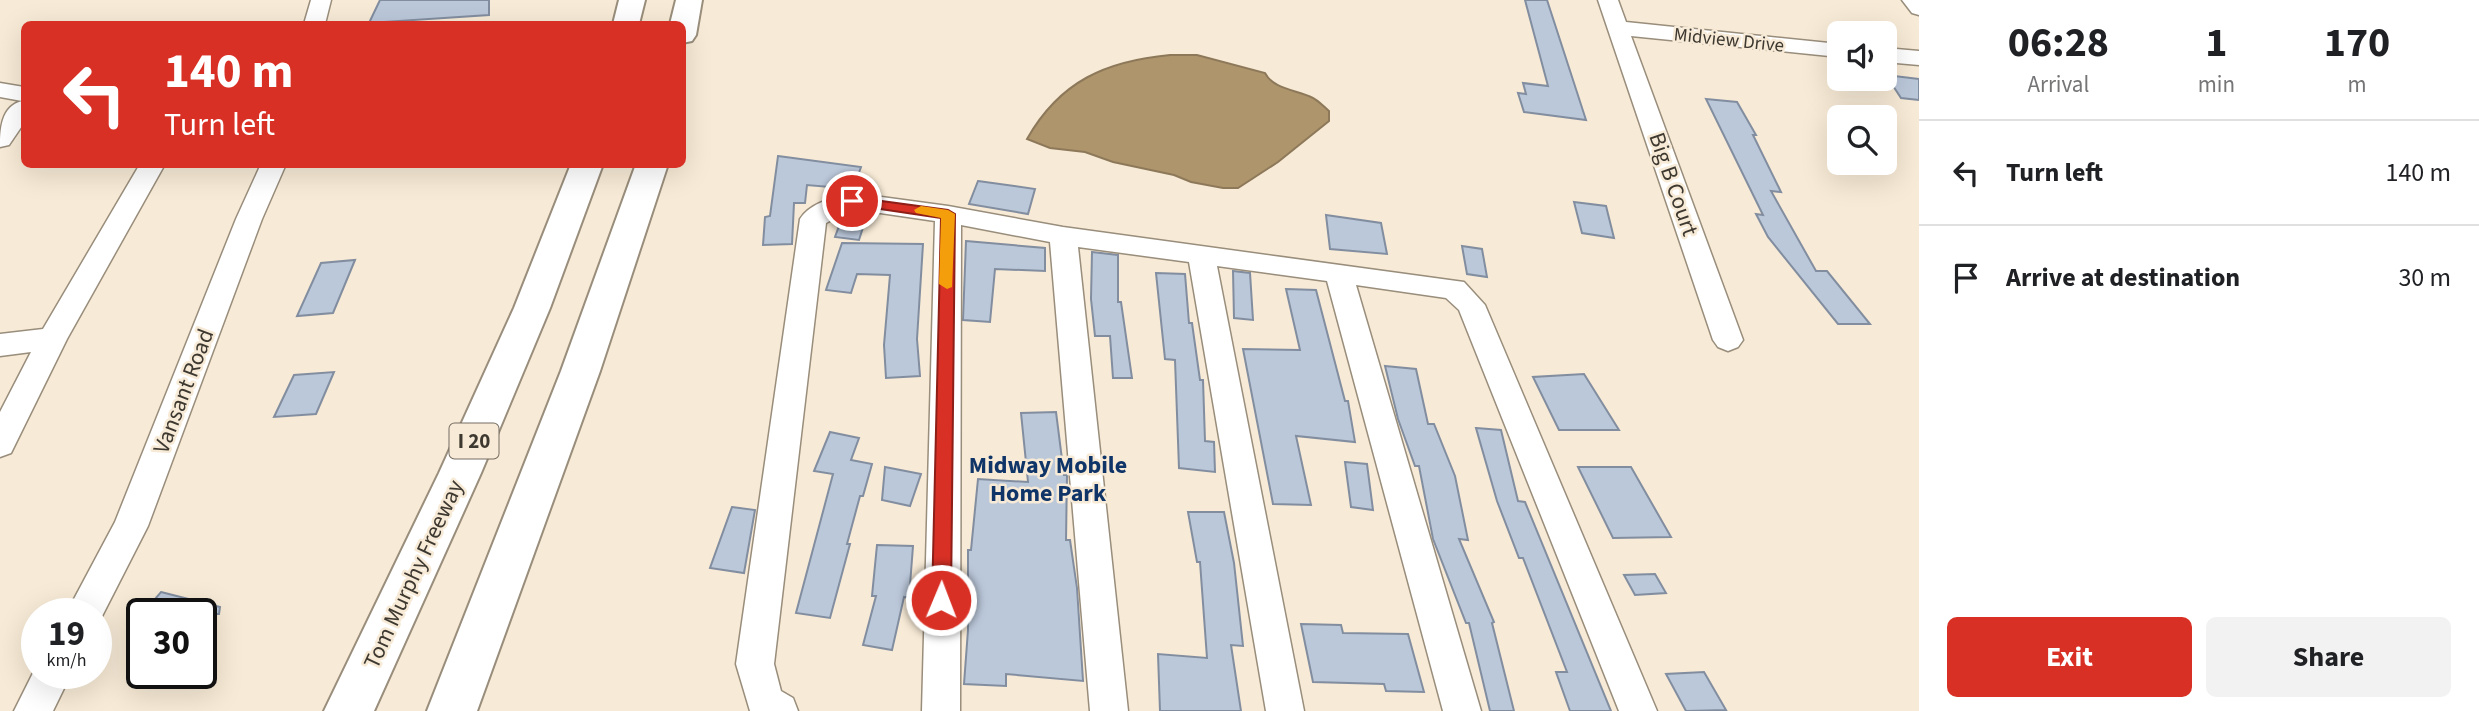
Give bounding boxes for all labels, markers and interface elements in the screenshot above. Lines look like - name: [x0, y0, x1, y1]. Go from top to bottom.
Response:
- text: 06:28: [2008, 13, 2109, 73]
- text: 1: [2205, 13, 2227, 73]
- text: 170: [2324, 13, 2390, 73]
- street label: Midview Drive: [1672, 21, 1785, 60]
- map controls: [1827, 21, 1897, 175]
- button: sound: [1827, 21, 1897, 91]
- text: 140 m: [164, 37, 293, 107]
- icon: left: [49, 49, 140, 140]
- text: Arrival: [2027, 68, 2089, 101]
- text: min: [2198, 68, 2235, 101]
- text: m: [2347, 68, 2367, 101]
- text: Turn left: [164, 102, 275, 148]
- button: search: [1827, 105, 1897, 175]
- street label: Big B Court: [1640, 128, 1707, 241]
- icon: left: [1947, 154, 1985, 192]
- text: Turn left: [2006, 154, 2103, 191]
- text: 140 m: [2385, 154, 2451, 191]
- pin: [822, 171, 882, 231]
- icon: arrive: [833, 182, 871, 220]
- icon: arrive: [1947, 259, 1985, 297]
- text: Arrive at destination: [2006, 259, 2240, 296]
- text: 30 m: [2398, 259, 2451, 296]
- street label: Vansant Road: [145, 324, 222, 458]
- road number: I 20: [449, 424, 498, 458]
- district label: Midway Mobile Home Park: [969, 448, 1127, 511]
- street label: Tom Murphy Freeway: [355, 474, 472, 674]
- position arrow: [904, 563, 978, 637]
- speed limit sign: 30: [126, 598, 217, 689]
- text: 19: [48, 609, 85, 659]
- button: Exit: [1947, 617, 2192, 697]
- button: Share: [2206, 617, 2451, 697]
- text: km/h: [47, 648, 86, 673]

